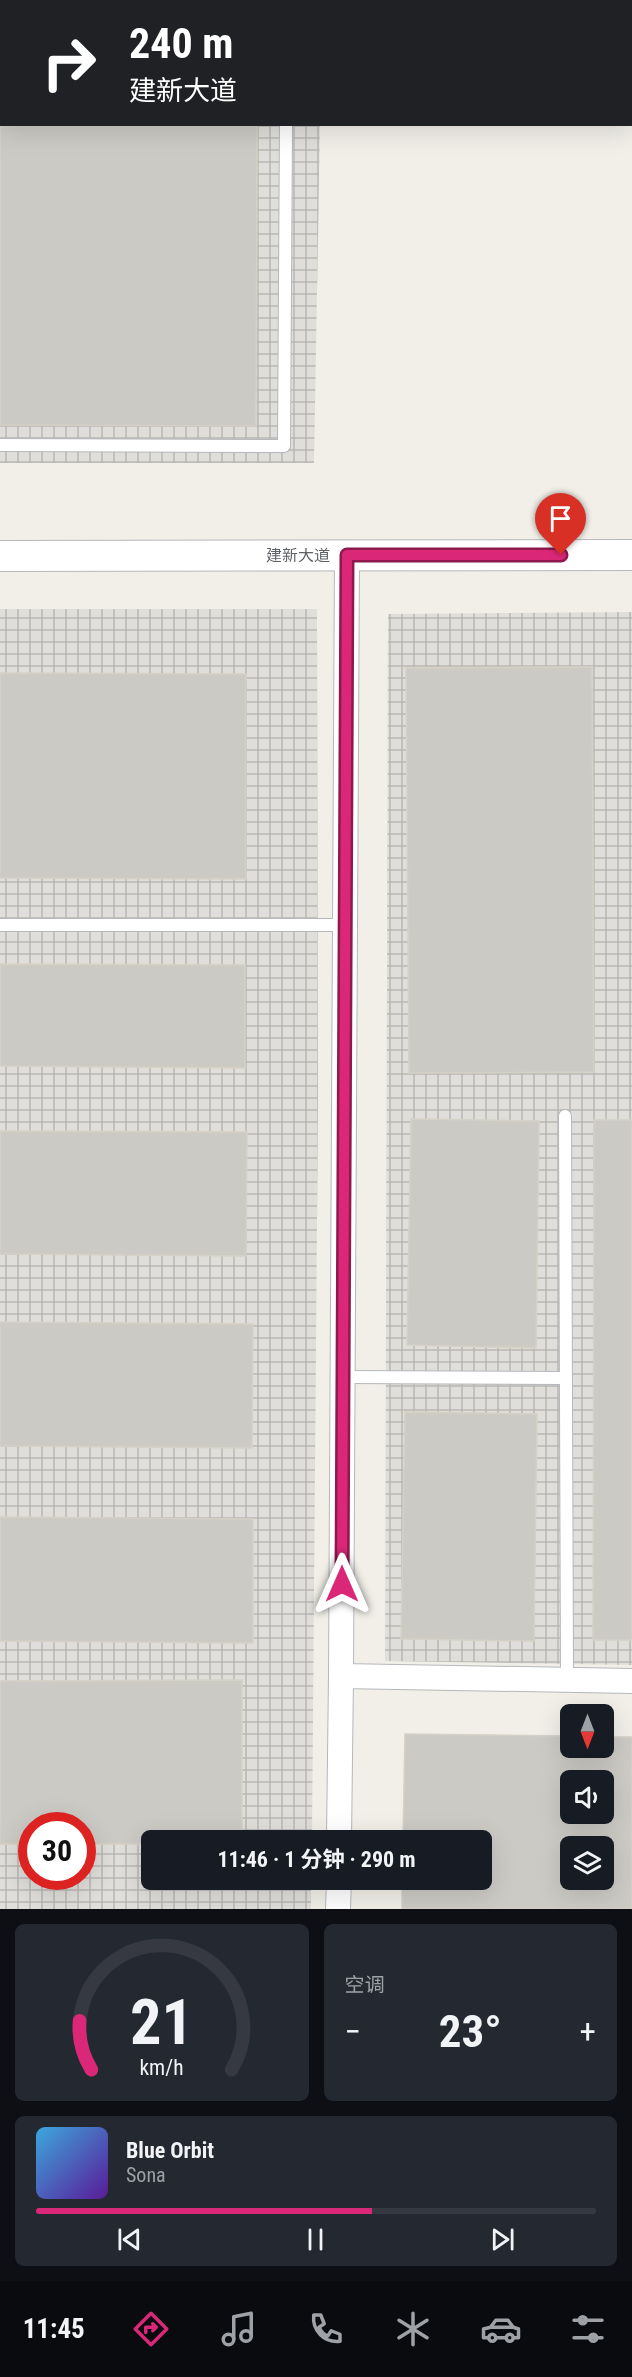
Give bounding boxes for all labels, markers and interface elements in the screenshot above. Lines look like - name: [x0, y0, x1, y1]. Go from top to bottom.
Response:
- text: 240 m: [129, 19, 234, 68]
- icon: right: [30, 24, 108, 102]
- text: 建新大道: [129, 75, 237, 107]
- pin: [535, 493, 586, 555]
- icon: arrive: [544, 502, 577, 535]
- street label: 建新大道: [266, 546, 330, 565]
- position arrow: [310, 1552, 374, 1616]
- north arrow: [560, 1704, 614, 1758]
- map controls: [560, 1704, 614, 1890]
- button: sound: [560, 1770, 614, 1824]
- speed limit sign: 30: [18, 1812, 96, 1890]
- button: layers: [560, 1836, 614, 1890]
- text: 11:46 · 1 分钟 · 290 m: [217, 1847, 416, 1872]
- text: 空调: [345, 1973, 385, 1997]
- text: 21: [130, 1986, 193, 2059]
- text: 23°: [439, 2005, 502, 2058]
- text: −: [345, 2012, 361, 2051]
- text: +: [580, 2012, 596, 2051]
- text: km/h: [140, 2055, 184, 2080]
- text: Blue Orbit: [126, 2138, 214, 2163]
- text: Sona: [126, 2163, 166, 2187]
- icon: previous: [113, 2223, 146, 2256]
- icon: pause: [299, 2223, 332, 2256]
- icon: next: [486, 2223, 519, 2256]
- icon: directions: [130, 2308, 172, 2350]
- icon: music: [218, 2308, 260, 2350]
- icon: phone: [305, 2308, 347, 2350]
- icon: climate: [392, 2308, 434, 2350]
- icon: car: [480, 2308, 522, 2350]
- icon: filters: [567, 2308, 609, 2350]
- text: 11:45: [23, 2313, 85, 2345]

